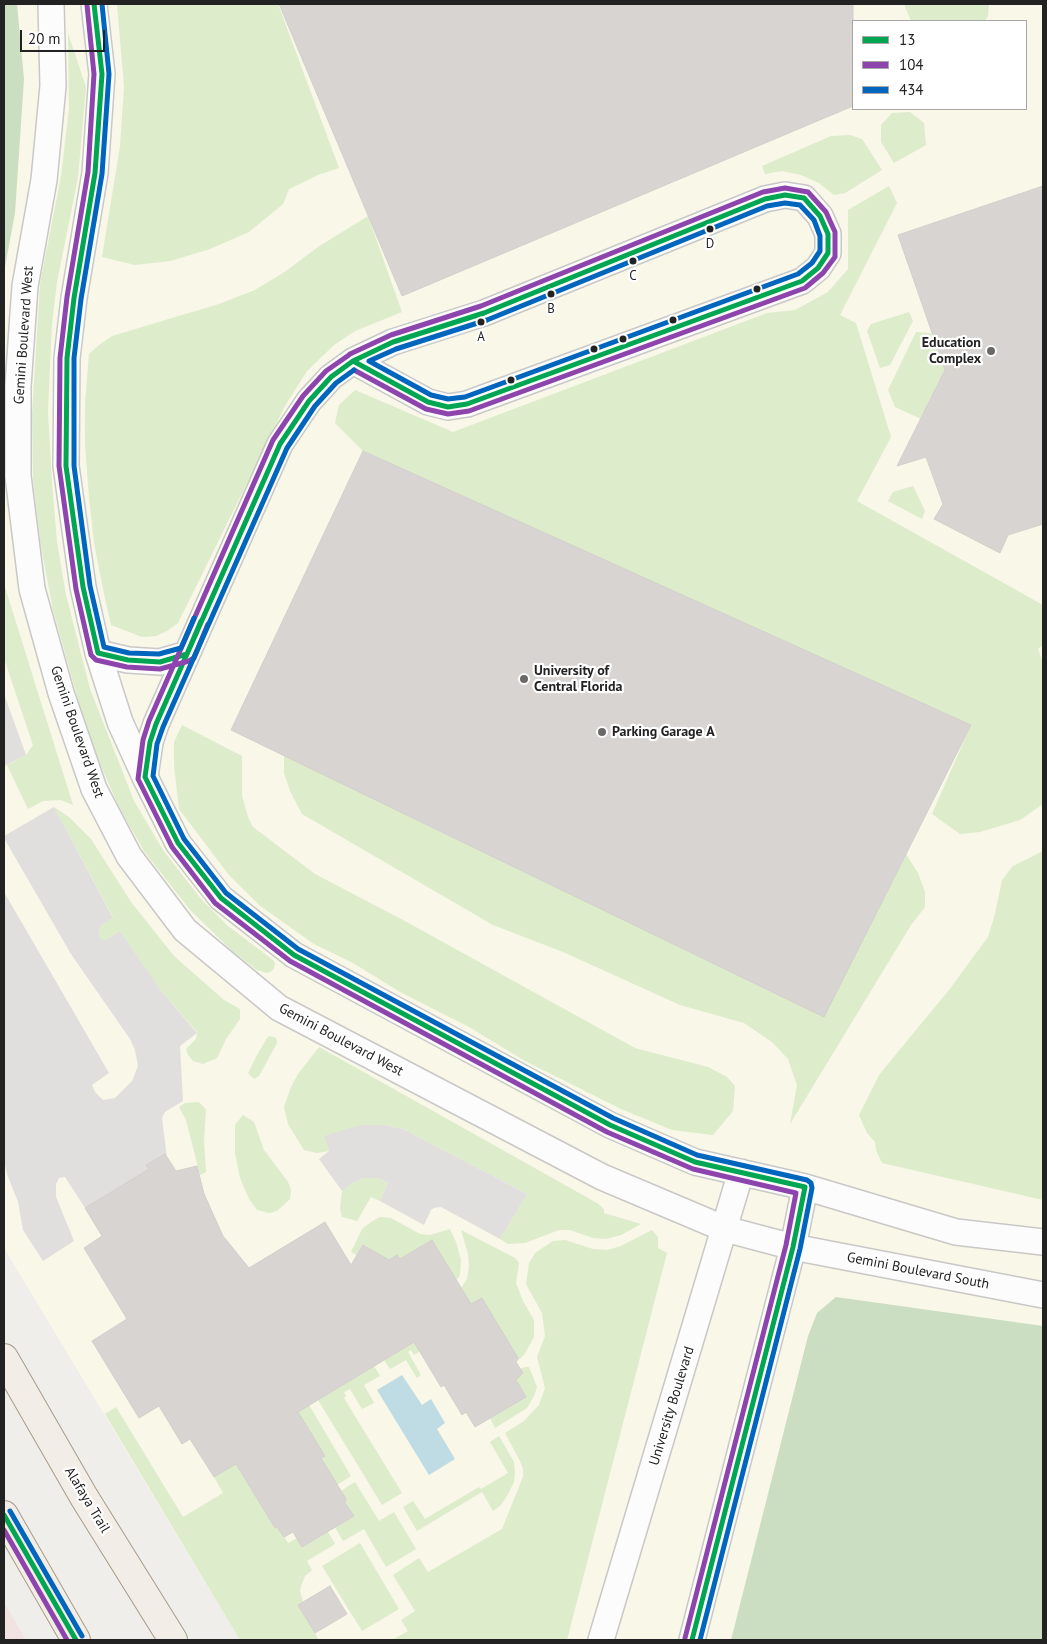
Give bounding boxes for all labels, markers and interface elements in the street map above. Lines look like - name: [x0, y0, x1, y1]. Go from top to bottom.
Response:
- scale bar: [22, 20, 108, 52]
- legend: [852, 20, 1027, 110]
- text: 20 m: [28, 29, 61, 48]
- text: 13: [899, 30, 915, 49]
- text: 104: [899, 55, 924, 74]
- text: 434: [899, 80, 924, 99]
- marker: D: [705, 224, 715, 234]
- place label: D: [706, 236, 714, 252]
- marker: C: [628, 256, 638, 266]
- street label: Gemini Boulevard West: [11, 265, 37, 405]
- place label: C: [629, 268, 637, 284]
- unlabelled marker: [752, 284, 762, 294]
- marker: B: [546, 289, 556, 299]
- place label: B: [547, 301, 555, 317]
- unlabelled marker: [668, 315, 678, 325]
- marker: A: [476, 317, 486, 327]
- place label: A: [477, 329, 485, 345]
- unlabelled marker: [618, 334, 628, 344]
- place label: Education Complex: [922, 335, 981, 368]
- unlabelled marker: [589, 344, 599, 354]
- marker: Education Complex: [985, 345, 997, 357]
- unlabelled marker: [506, 375, 516, 385]
- place label: University of Central Florida: [534, 663, 622, 696]
- street label: Gemini Boulevard West: [47, 664, 107, 800]
- marker: University of Central Florida: [518, 673, 530, 685]
- place label: Parking Garage A: [612, 724, 715, 740]
- marker: Parking Garage A: [596, 726, 608, 738]
- street label: Gemini Boulevard West: [276, 1000, 406, 1080]
- street label: Gemini Boulevard South: [845, 1249, 991, 1293]
- street label: University Boulevard: [646, 1344, 698, 1468]
- street label: Alafaya Trail: [61, 1464, 113, 1536]

